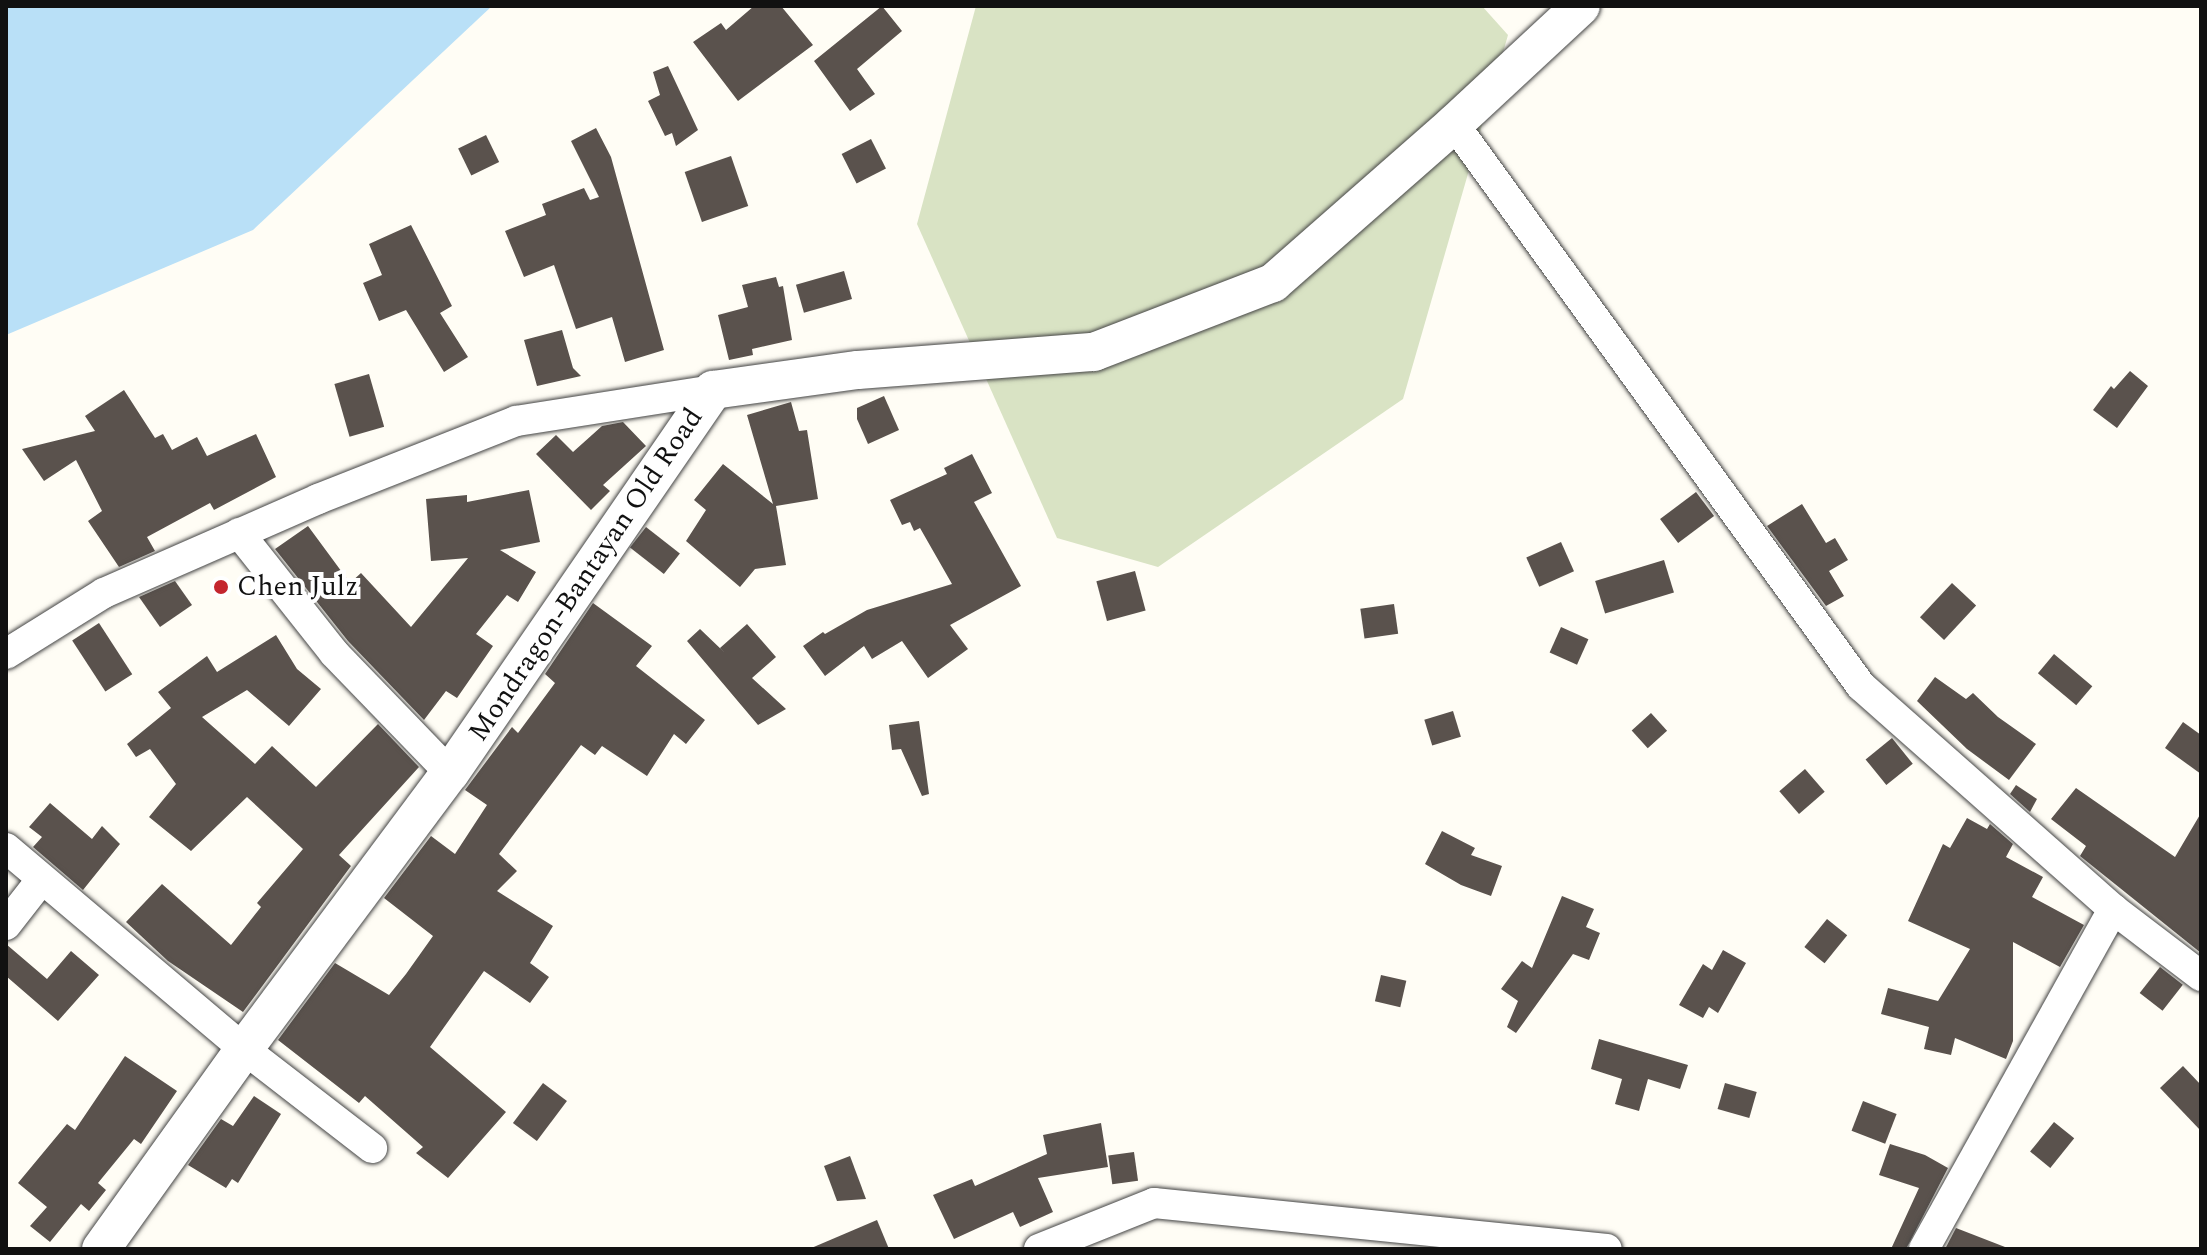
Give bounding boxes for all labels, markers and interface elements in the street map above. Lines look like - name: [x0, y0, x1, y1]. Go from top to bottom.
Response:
- street label: Mondragon-Bantayan Old Road: [462, 402, 710, 748]
- place label: Chen Julz: [237, 570, 359, 604]
- marker: Chen Julz: [212, 578, 230, 596]

